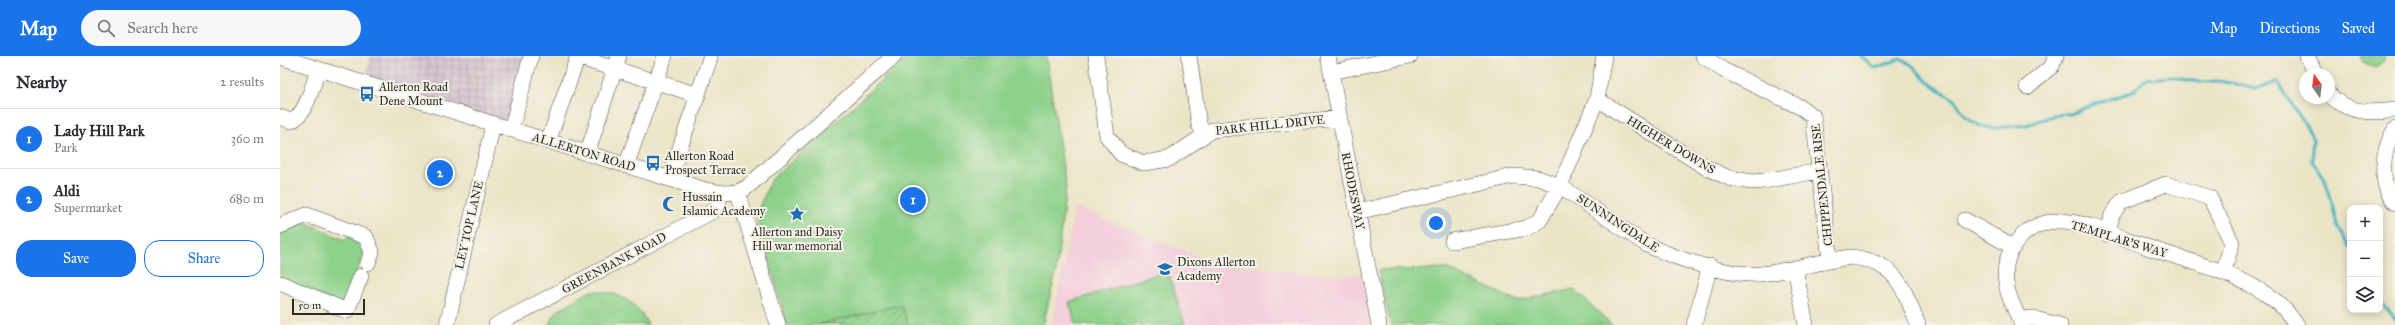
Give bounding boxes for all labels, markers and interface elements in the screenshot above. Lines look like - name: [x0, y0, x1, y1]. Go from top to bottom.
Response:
- search box: [81, 10, 361, 46]
- text: Map: [20, 17, 57, 40]
- icon: search: [95, 17, 117, 39]
- text: Search here: [127, 19, 198, 37]
- text: Map: [2210, 20, 2237, 37]
- text: Directions: [2259, 20, 2320, 37]
- text: Saved: [2342, 20, 2375, 37]
- north arrow: [2299, 68, 2335, 104]
- text: Nearby: [16, 72, 67, 93]
- text: 2 results: [220, 74, 264, 90]
- place label: Allerton Road Dene Mount: [378, 80, 448, 108]
- bus stop icon: Allerton Road Dene Mount: [358, 85, 376, 103]
- street label: PARK HILL DRIVE: [1215, 112, 1326, 138]
- street label: HIGHER DOWNS: [1624, 113, 1718, 177]
- text: Lady Hill Park: [54, 122, 145, 140]
- street label: CHIPPENDALE RISE: [1809, 123, 1835, 247]
- street label: ALLERTON ROAD: [530, 129, 637, 174]
- text: 1: [26, 131, 32, 147]
- text: 360 m: [231, 131, 264, 147]
- text: Park: [54, 140, 78, 156]
- place label: Allerton Road Prospect Terrace: [664, 149, 746, 177]
- street label: RHODESWAY: [1339, 151, 1367, 231]
- bus stop icon: Allerton Road Prospect Terrace: [644, 154, 662, 172]
- pin: 2: [427, 158, 453, 188]
- street label: LEY TOP LANE: [452, 179, 486, 271]
- text: Aldi: [54, 182, 80, 200]
- pin: 1: [900, 185, 926, 215]
- place label: Hussain Islamic Academy: [682, 190, 766, 218]
- text: 2: [26, 191, 32, 207]
- text: 680 m: [229, 191, 264, 207]
- street label: SUNNINGDALE: [1574, 191, 1662, 255]
- mosque icon: Hussain Islamic Academy: [661, 195, 679, 213]
- text: Supermarket: [54, 200, 122, 216]
- place icon: Allerton and Daisy Hill war memorial: [788, 205, 806, 223]
- map controls: [2347, 205, 2383, 313]
- button: +: [2347, 205, 2383, 241]
- your location: [1426, 213, 1446, 233]
- street label: TEMPLAR'S WAY: [2069, 218, 2169, 260]
- place label: Allerton and Daisy Hill war memorial: [750, 225, 843, 253]
- street label: GREENBANK ROAD: [559, 229, 669, 297]
- button: Save: [16, 240, 136, 277]
- button: Share: [144, 240, 264, 277]
- button: −: [2347, 241, 2383, 277]
- place label: Dixons Allerton Academy: [1176, 255, 1256, 283]
- school or university icon: Dixons Allerton Academy: [1156, 260, 1174, 278]
- button: layers: [2347, 277, 2383, 313]
- scale bar: [292, 297, 365, 316]
- text: 50 m: [298, 299, 321, 312]

